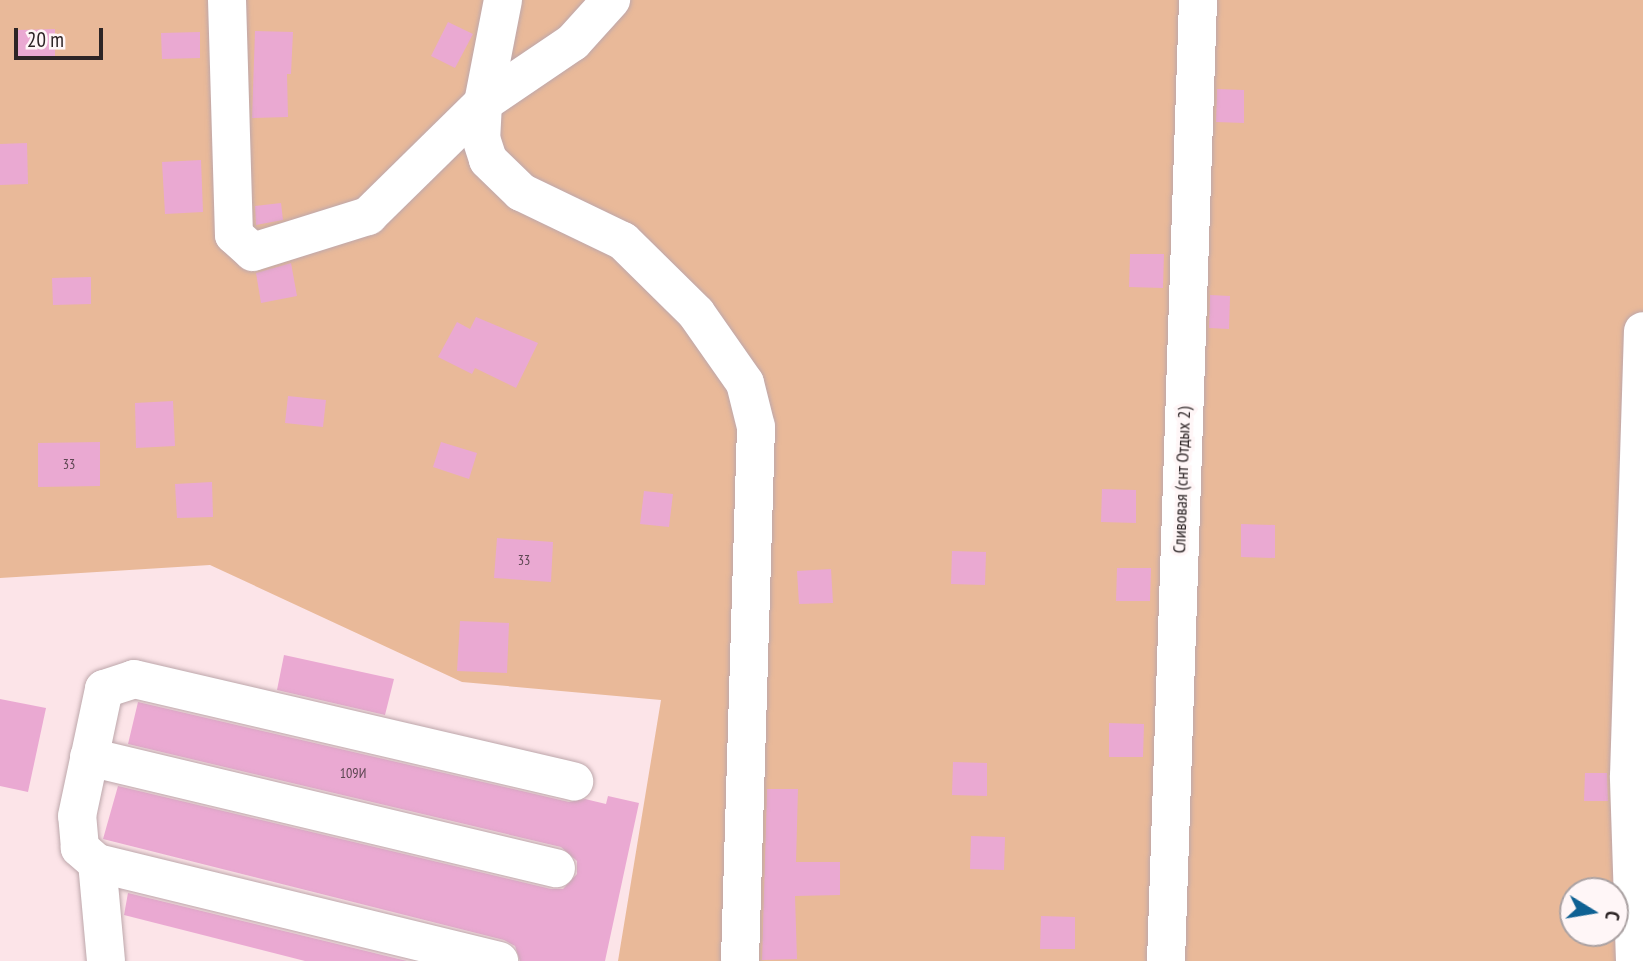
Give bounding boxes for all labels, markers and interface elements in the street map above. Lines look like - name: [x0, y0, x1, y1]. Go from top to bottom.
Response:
- scale bar: [18, 14, 107, 58]
- text: 20 m: [27, 26, 64, 53]
- street label: Сливовая (снт Отдых 2): [1169, 406, 1195, 554]
- house number: 33: [63, 456, 75, 472]
- house number: 33: [518, 552, 530, 568]
- house number: 109И: [340, 765, 366, 781]
- north arrow: [1559, 877, 1629, 947]
- text: С: [1600, 909, 1625, 922]

